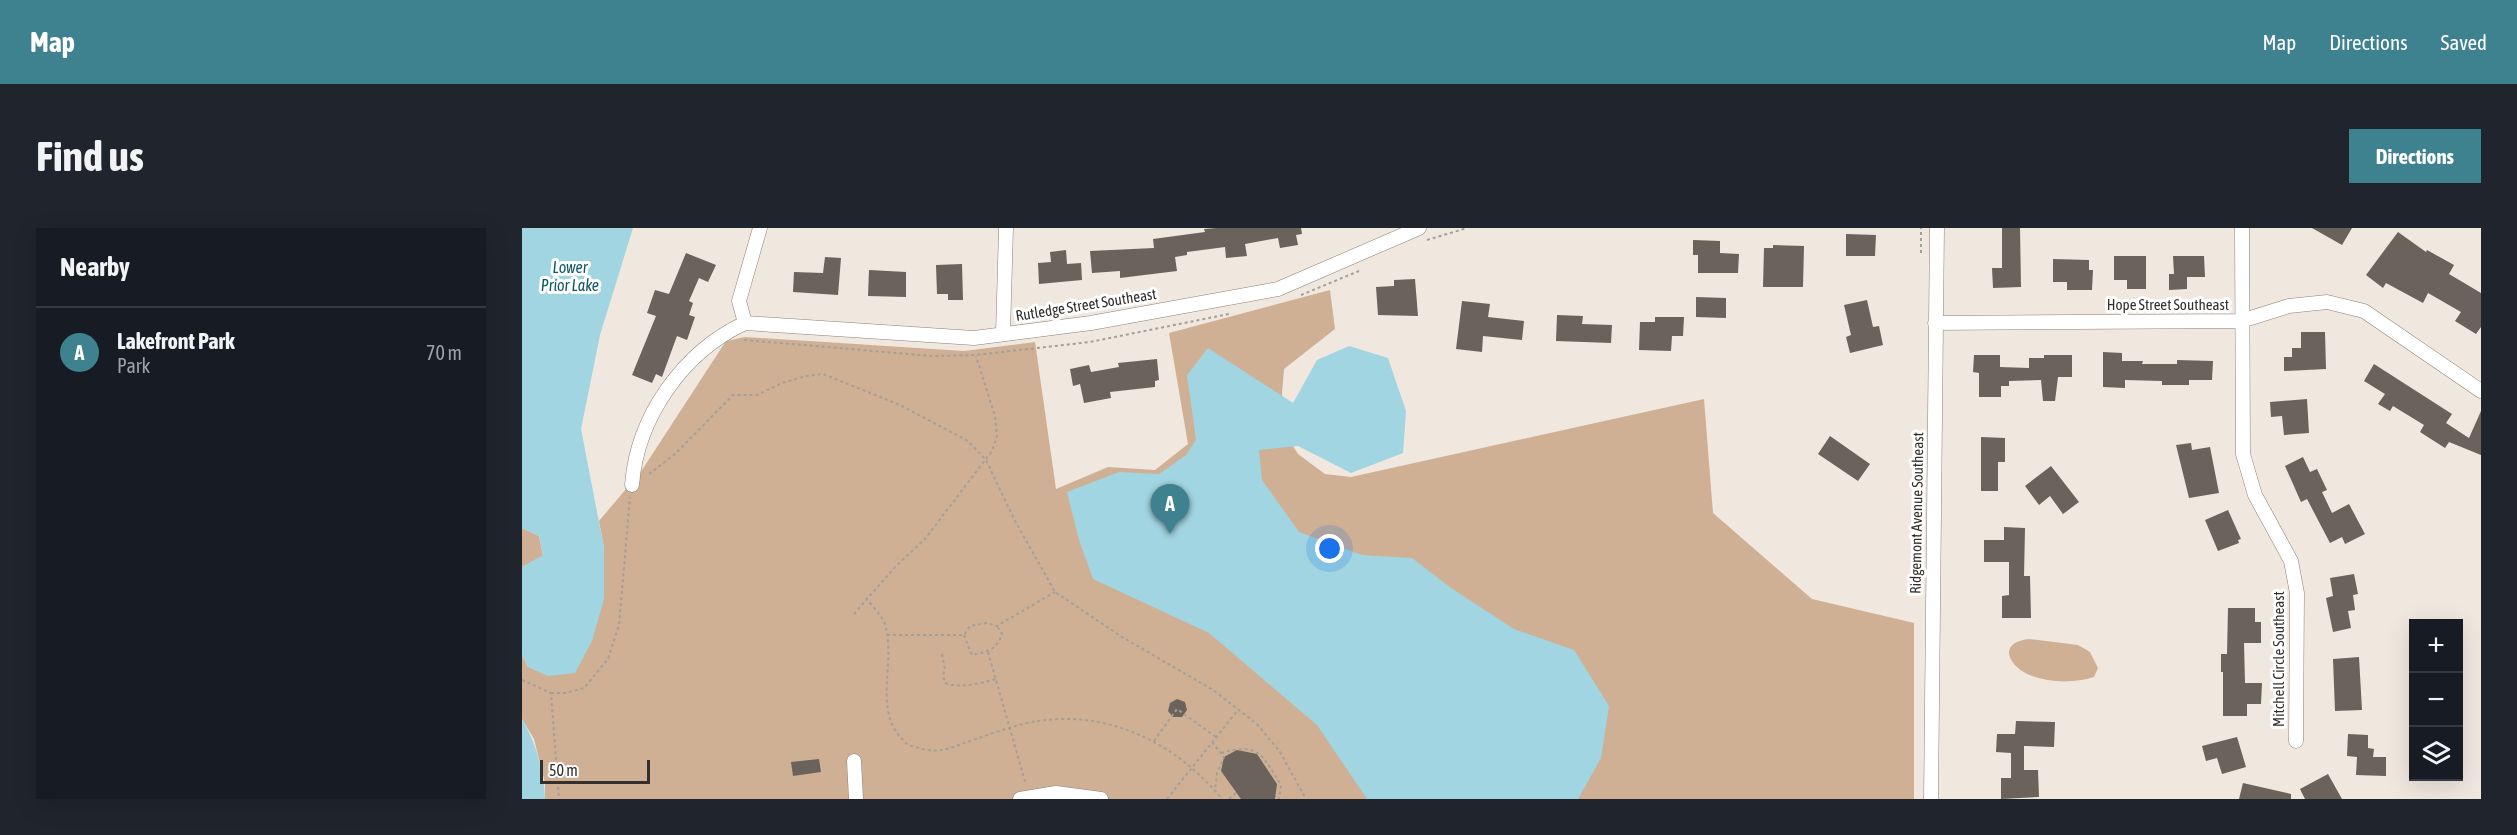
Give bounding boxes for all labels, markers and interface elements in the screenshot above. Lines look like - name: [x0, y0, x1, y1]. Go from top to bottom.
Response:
- text: Map: [30, 26, 75, 58]
- text: Map: [2262, 30, 2296, 54]
- text: Directions: [2329, 30, 2408, 54]
- text: Saved: [2441, 30, 2487, 54]
- button: Directions: [2349, 129, 2481, 183]
- text: Find us: [36, 132, 144, 180]
- text: Nearby: [60, 252, 130, 282]
- water label: Lower Prior Lake: [541, 258, 599, 294]
- street label: Rutledge Street Southeast: [1014, 285, 1158, 324]
- street label: Hope Street Southeast: [2107, 296, 2229, 313]
- text: Lakefront Park: [117, 328, 235, 354]
- text: A: [75, 341, 84, 364]
- text: 70 m: [426, 341, 462, 364]
- text: Park: [117, 354, 150, 377]
- street label: Ridgemont Avenue Southeast: [1907, 432, 1926, 594]
- pin: A: [1150, 484, 1190, 534]
- your location: [1315, 534, 1344, 563]
- street label: Mitchell Circle Southeast: [2270, 591, 2287, 727]
- map controls: [2409, 619, 2463, 781]
- button: +: [2409, 619, 2463, 673]
- button: −: [2409, 673, 2463, 727]
- button: layers: [2409, 727, 2463, 781]
- scale bar: [540, 757, 650, 784]
- text: 50 m: [549, 761, 578, 779]

